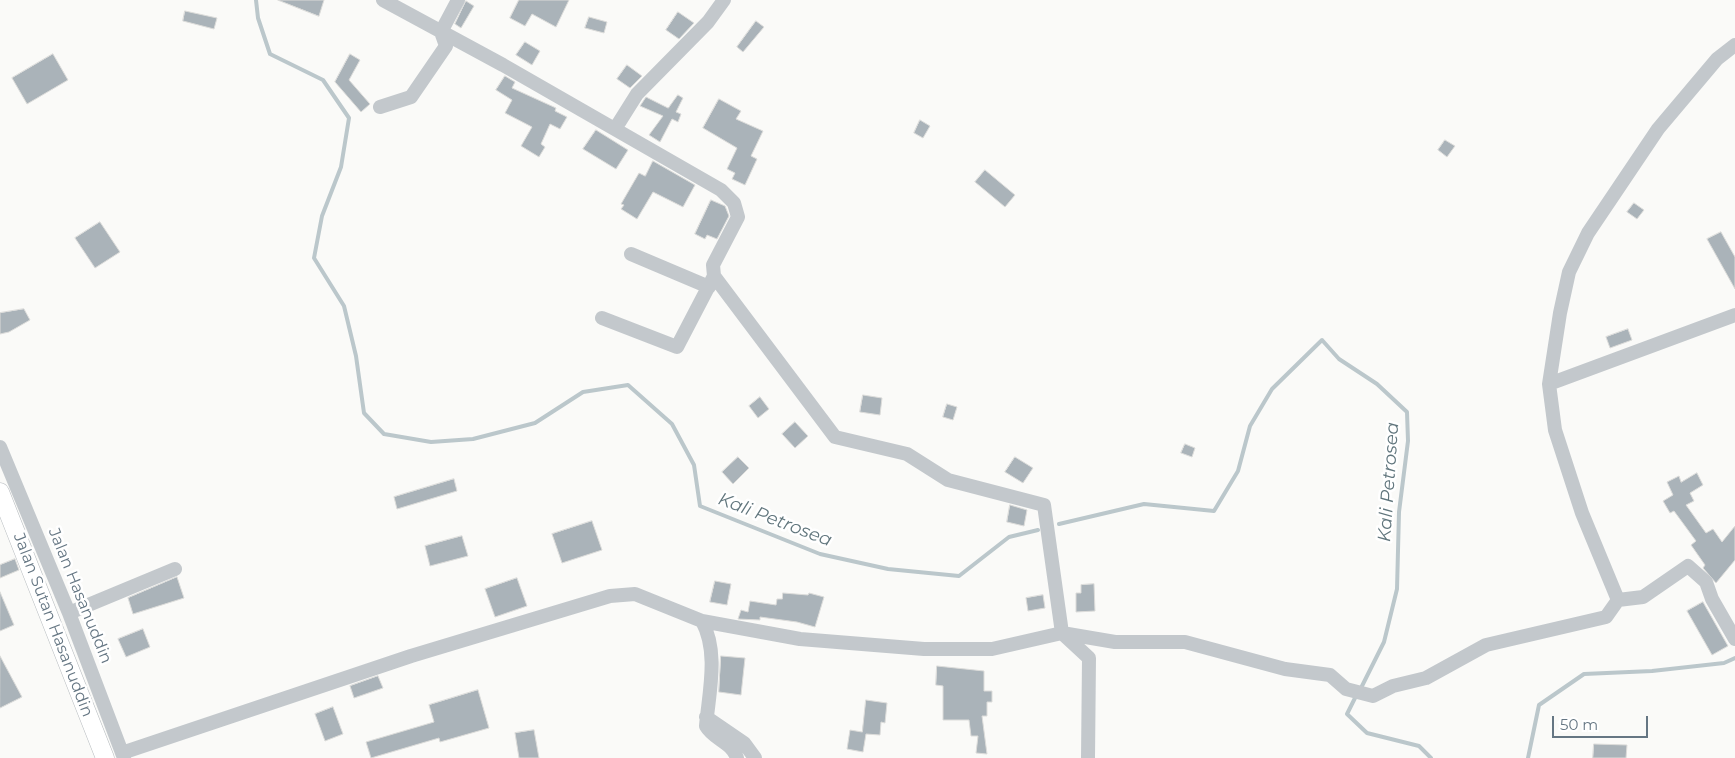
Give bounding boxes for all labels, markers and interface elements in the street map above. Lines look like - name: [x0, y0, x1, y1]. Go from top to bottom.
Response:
- water label: Kali Petrosea: [1374, 421, 1404, 543]
- water label: Kali Petrosea: [715, 488, 835, 552]
- street label: Jalan Hasanuddin: [44, 526, 116, 666]
- street label: Jalan Sutan Hasanuddin: [9, 530, 97, 720]
- scale bar: [1555, 706, 1651, 738]
- text: 50 m: [1560, 715, 1598, 734]

